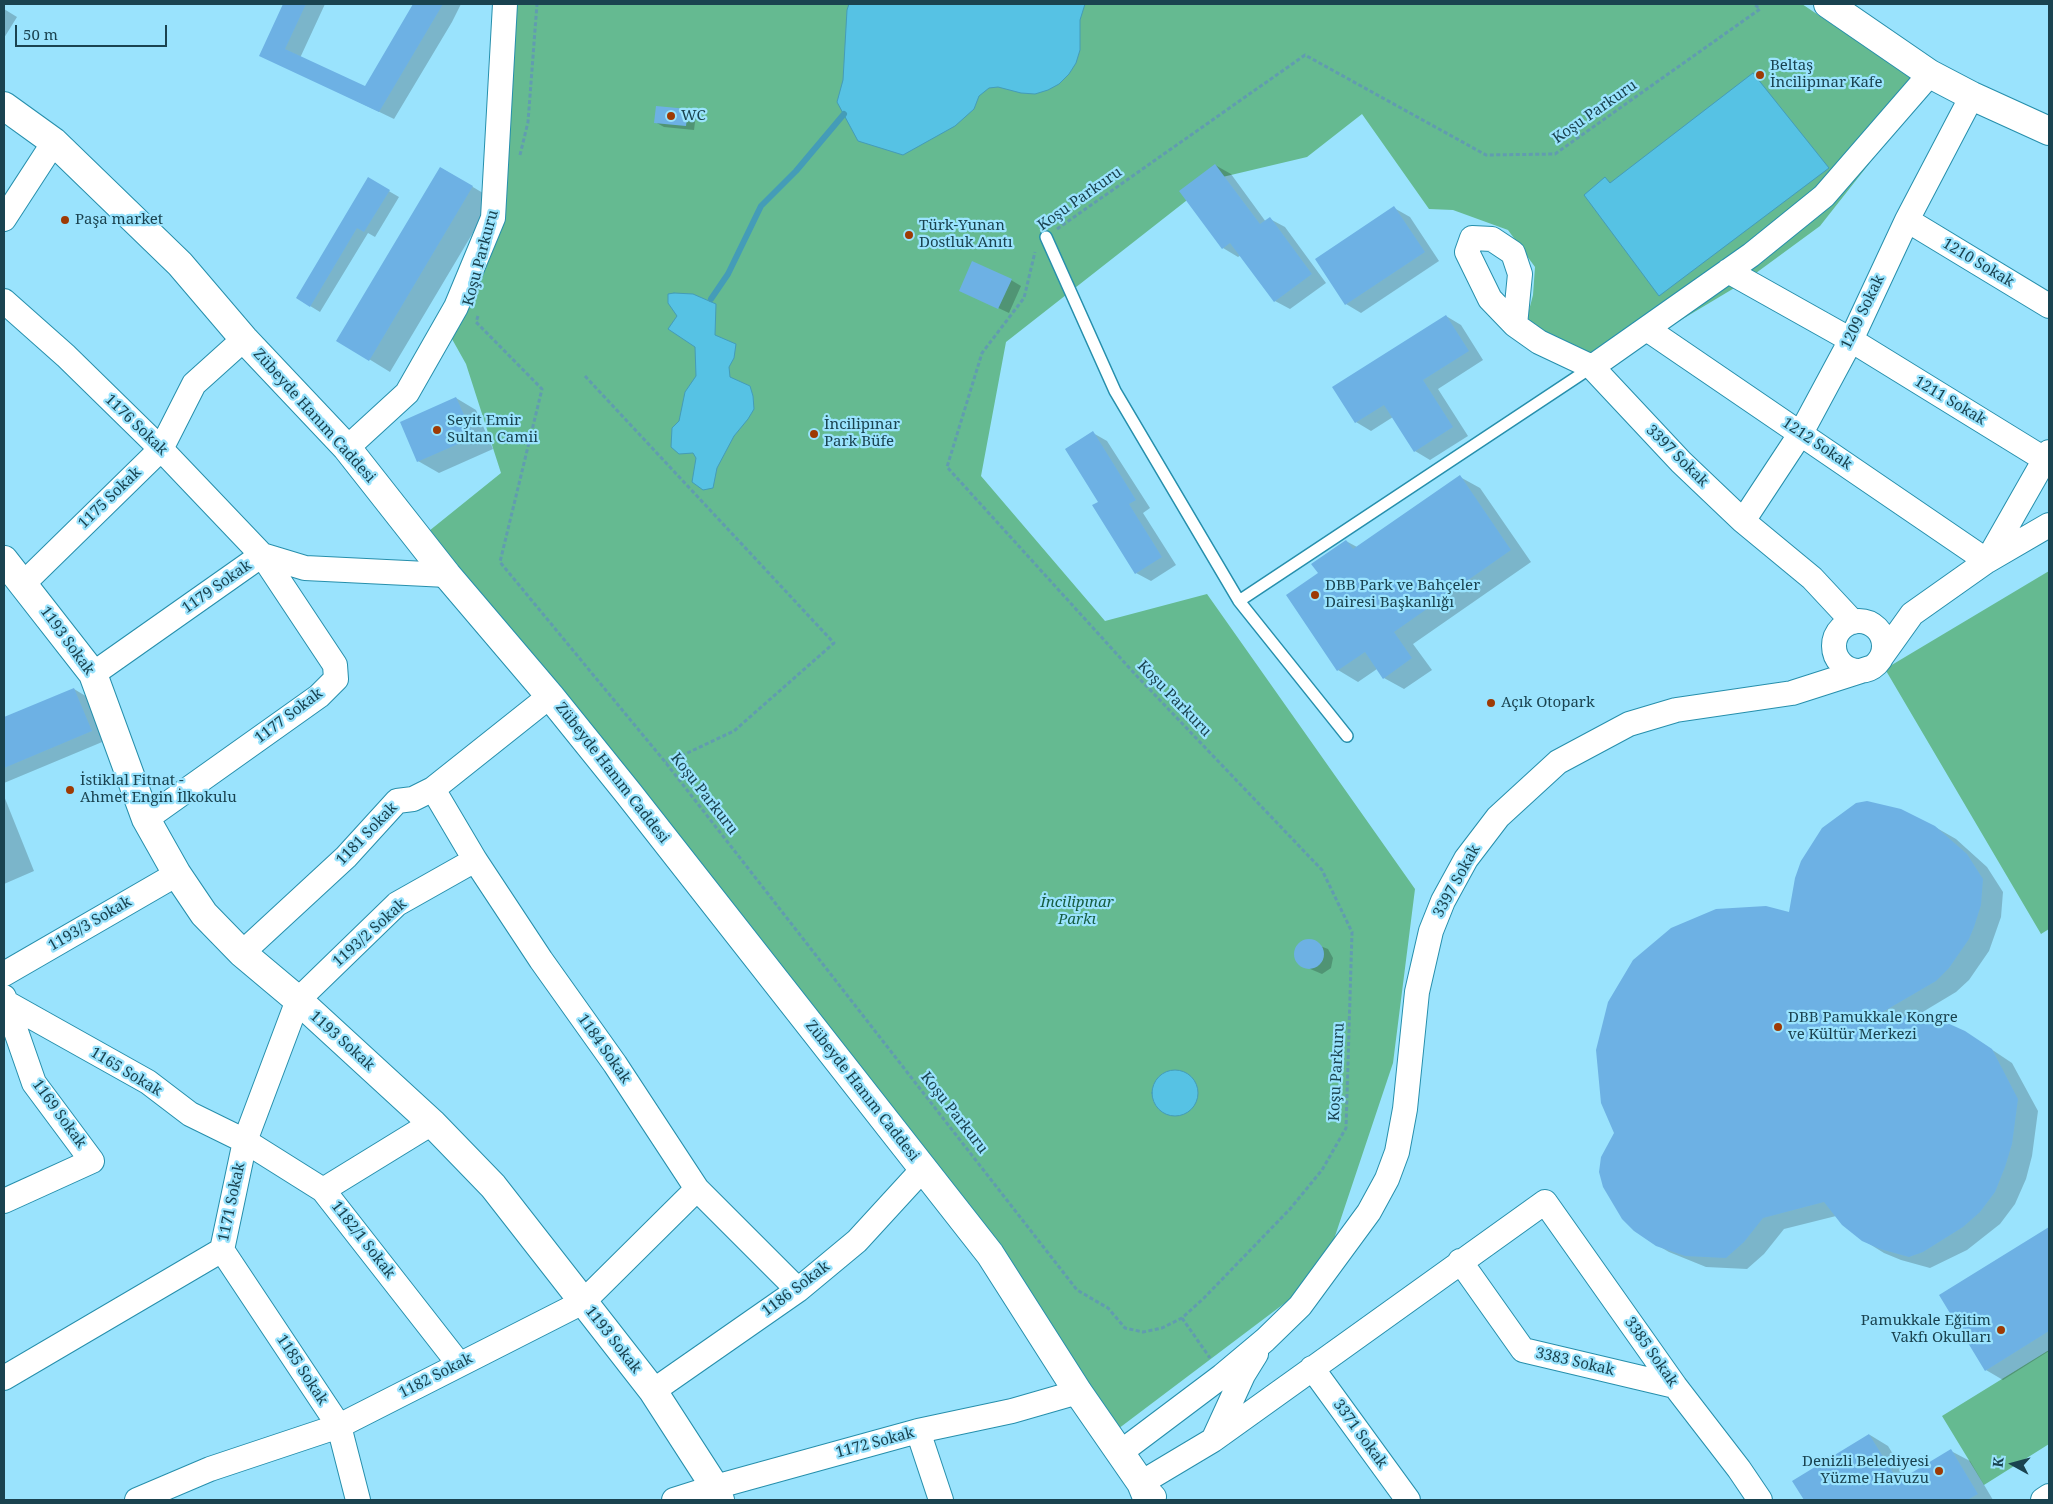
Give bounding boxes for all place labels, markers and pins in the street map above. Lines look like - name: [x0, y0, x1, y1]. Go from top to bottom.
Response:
- place label: Beltaş İncilipınar Kafe: [1770, 57, 1882, 92]
- marker: Beltaş İncilipınar Kafe: [1754, 69, 1766, 81]
- place label: WC: [681, 107, 706, 125]
- marker: WC: [665, 110, 677, 122]
- place label: Paşa market: [75, 211, 163, 229]
- marker: Paşa market: [59, 214, 71, 226]
- place label: Türk-Yunan Dostluk Anıtı: [919, 217, 1013, 252]
- marker: Türk-Yunan Dostluk Anıtı: [903, 229, 915, 241]
- place label: Seyit Emir Sultan Camii: [447, 412, 538, 447]
- place label: İncilipınar Park Büfe: [824, 416, 900, 451]
- marker: Seyit Emir Sultan Camii: [431, 424, 443, 436]
- marker: İncilipınar Park Büfe: [808, 428, 820, 440]
- place label: DBB Park ve Bahçeler Dairesi Başkanlığı: [1325, 577, 1480, 612]
- marker: DBB Park ve Bahçeler Dairesi Başkanlığı: [1309, 589, 1321, 601]
- place label: Açık Otopark: [1501, 694, 1595, 712]
- marker: Açık Otopark: [1485, 697, 1497, 709]
- place label: İstiklal Fitnat - Ahmet Engin İlkokulu: [80, 772, 237, 807]
- marker: İstiklal Fitnat - Ahmet Engin İlkokulu: [64, 784, 76, 796]
- place label: DBB Pamukkale Kongre ve Kültür Merkezi: [1788, 1009, 1958, 1044]
- marker: DBB Pamukkale Kongre ve Kültür Merkezi: [1772, 1021, 1784, 1033]
- place label: Pamukkale Eğitim Vakfı Okulları: [1861, 1312, 1991, 1347]
- marker: Pamukkale Eğitim Vakfı Okulları: [1995, 1324, 2007, 1336]
- place label: Denizli Belediyesi Yüzme Havuzu: [1802, 1453, 1929, 1488]
- marker: Denizli Belediyesi Yüzme Havuzu: [1933, 1465, 1945, 1477]

